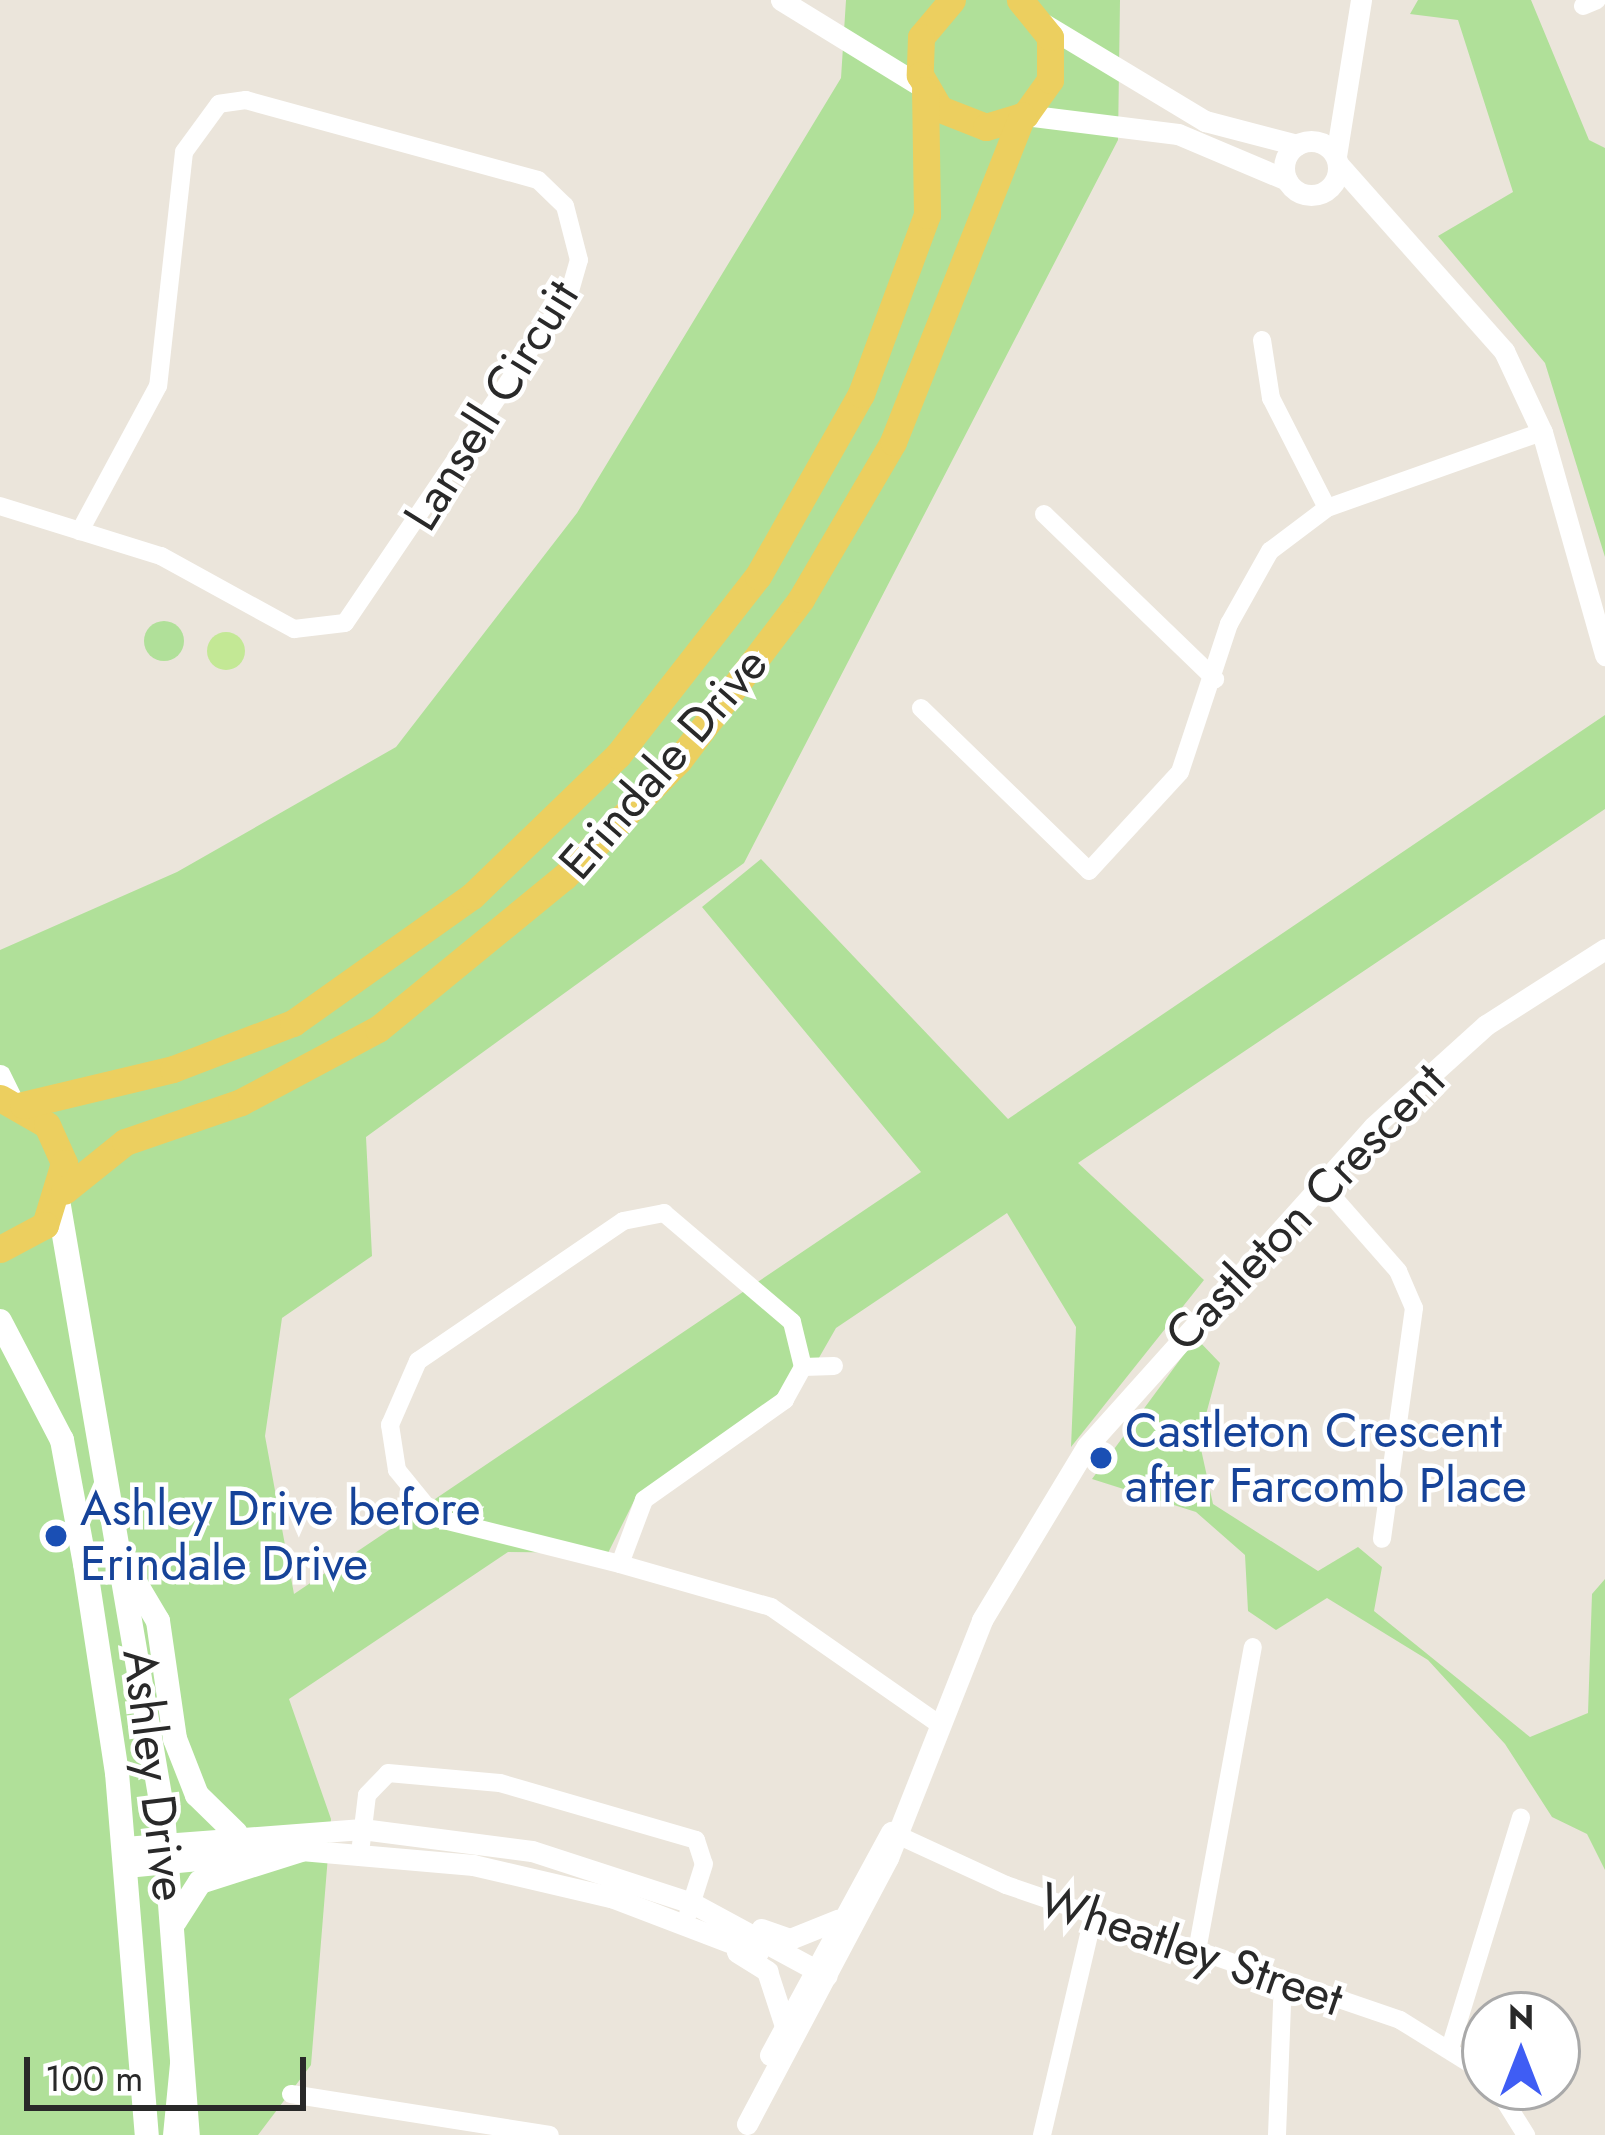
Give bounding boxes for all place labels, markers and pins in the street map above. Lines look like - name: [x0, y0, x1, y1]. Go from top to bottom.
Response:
- place label: Castleton Crescent after Farcomb Place: [1125, 1401, 1527, 1514]
- marker: Castleton Crescent after Farcomb Place: [1088, 1445, 1114, 1471]
- place label: Ashley Drive before Erindale Drive: [80, 1479, 480, 1592]
- marker: Ashley Drive before Erindale Drive: [43, 1523, 69, 1549]

